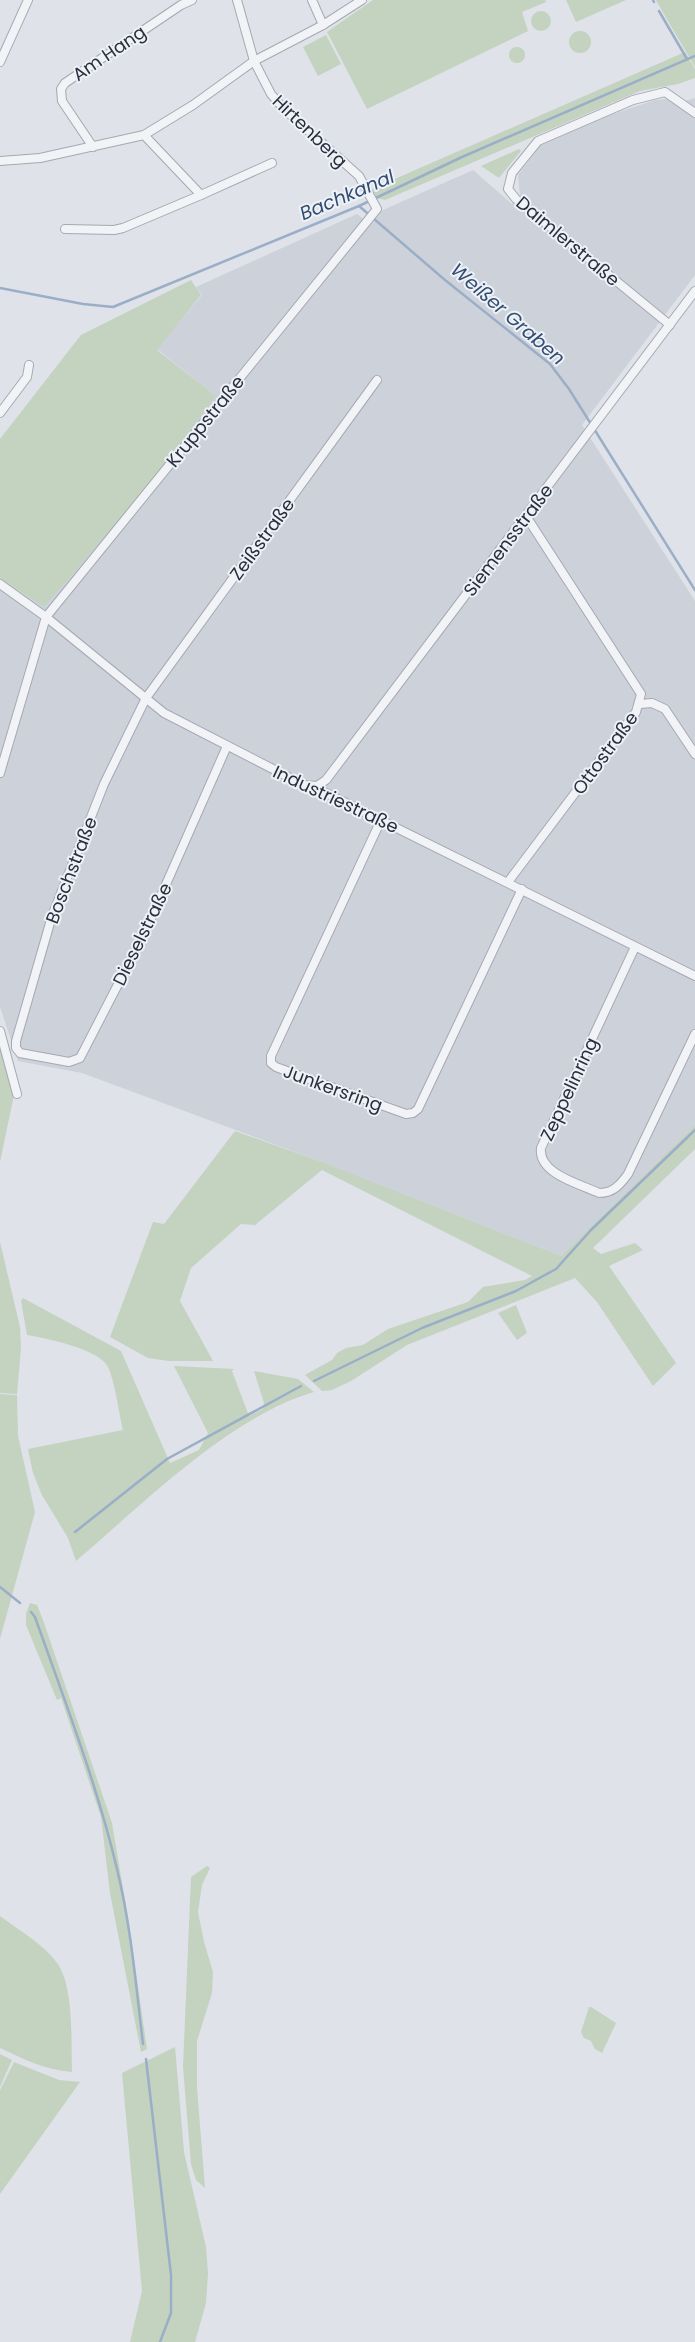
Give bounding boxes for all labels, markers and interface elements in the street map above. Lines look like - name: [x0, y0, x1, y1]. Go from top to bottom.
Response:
- street label: Am Hang: [67, 19, 151, 87]
- street label: Hirtenberg: [267, 89, 353, 173]
- water label: Bachkanal: [295, 163, 399, 227]
- street label: Daimlerstraße: [511, 190, 625, 292]
- water label: Weißer Graben: [445, 257, 571, 371]
- street label: Kruppstraße: [160, 370, 250, 472]
- street label: Siemensstraße: [457, 479, 559, 601]
- street label: Zeißstraße: [224, 493, 300, 585]
- street label: Ottostraße: [566, 706, 644, 800]
- street label: Industriestraße: [269, 759, 403, 839]
- street label: Boschstraße: [39, 813, 103, 927]
- street label: Dieselstraße: [106, 878, 178, 990]
- street label: Zeppelinring: [534, 1033, 604, 1145]
- street label: Junkersring: [280, 1058, 386, 1118]

